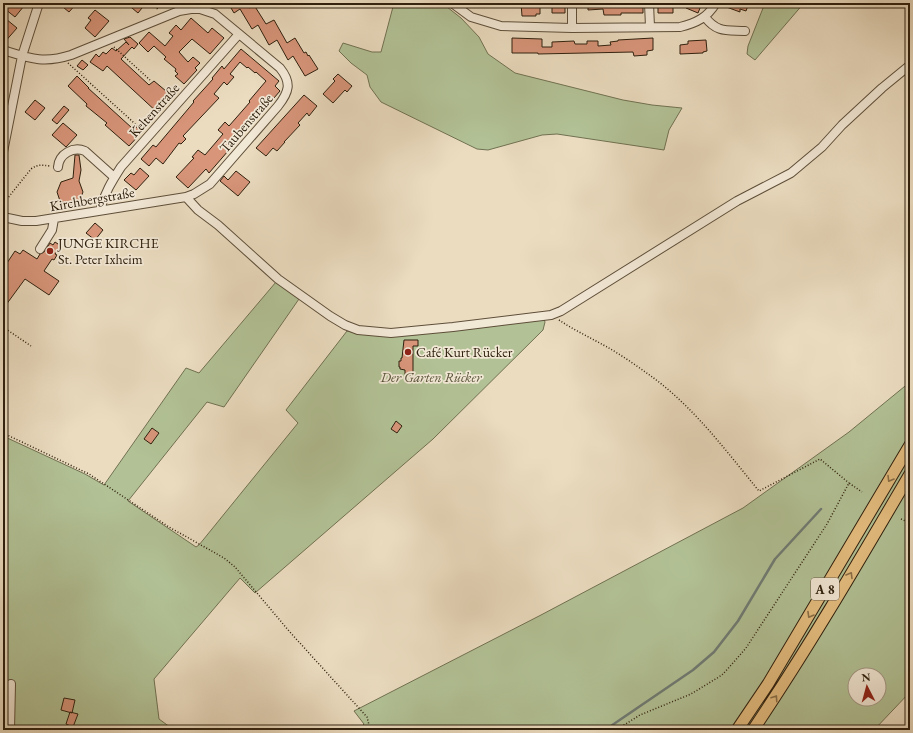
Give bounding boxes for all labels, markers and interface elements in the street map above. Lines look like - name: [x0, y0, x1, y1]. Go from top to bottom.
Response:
- street label: Keltenstraße: [125, 79, 184, 141]
- street label: Taubenstraße: [215, 89, 277, 156]
- street label: Kirchbergstraße: [48, 183, 136, 215]
- place label: JUNGE KIRCHE St. Peter Ixheim: [57, 234, 159, 268]
- marker: JUNGE KIRCHE St. Peter Ixheim: [45, 246, 55, 256]
- place label: Café Kurt Rücker: [416, 343, 513, 361]
- marker: Café Kurt Rücker: [403, 347, 413, 357]
- park label: Der Garten Rücker: [380, 368, 482, 386]
- one-way arrow: [888, 475, 895, 482]
- one-way arrow: [846, 572, 853, 579]
- road number: A 8: [811, 578, 839, 600]
- one-way arrow: [807, 611, 814, 618]
- north arrow: [847, 667, 887, 707]
- text: N: [861, 670, 871, 684]
- one-way arrow: [770, 695, 778, 702]

